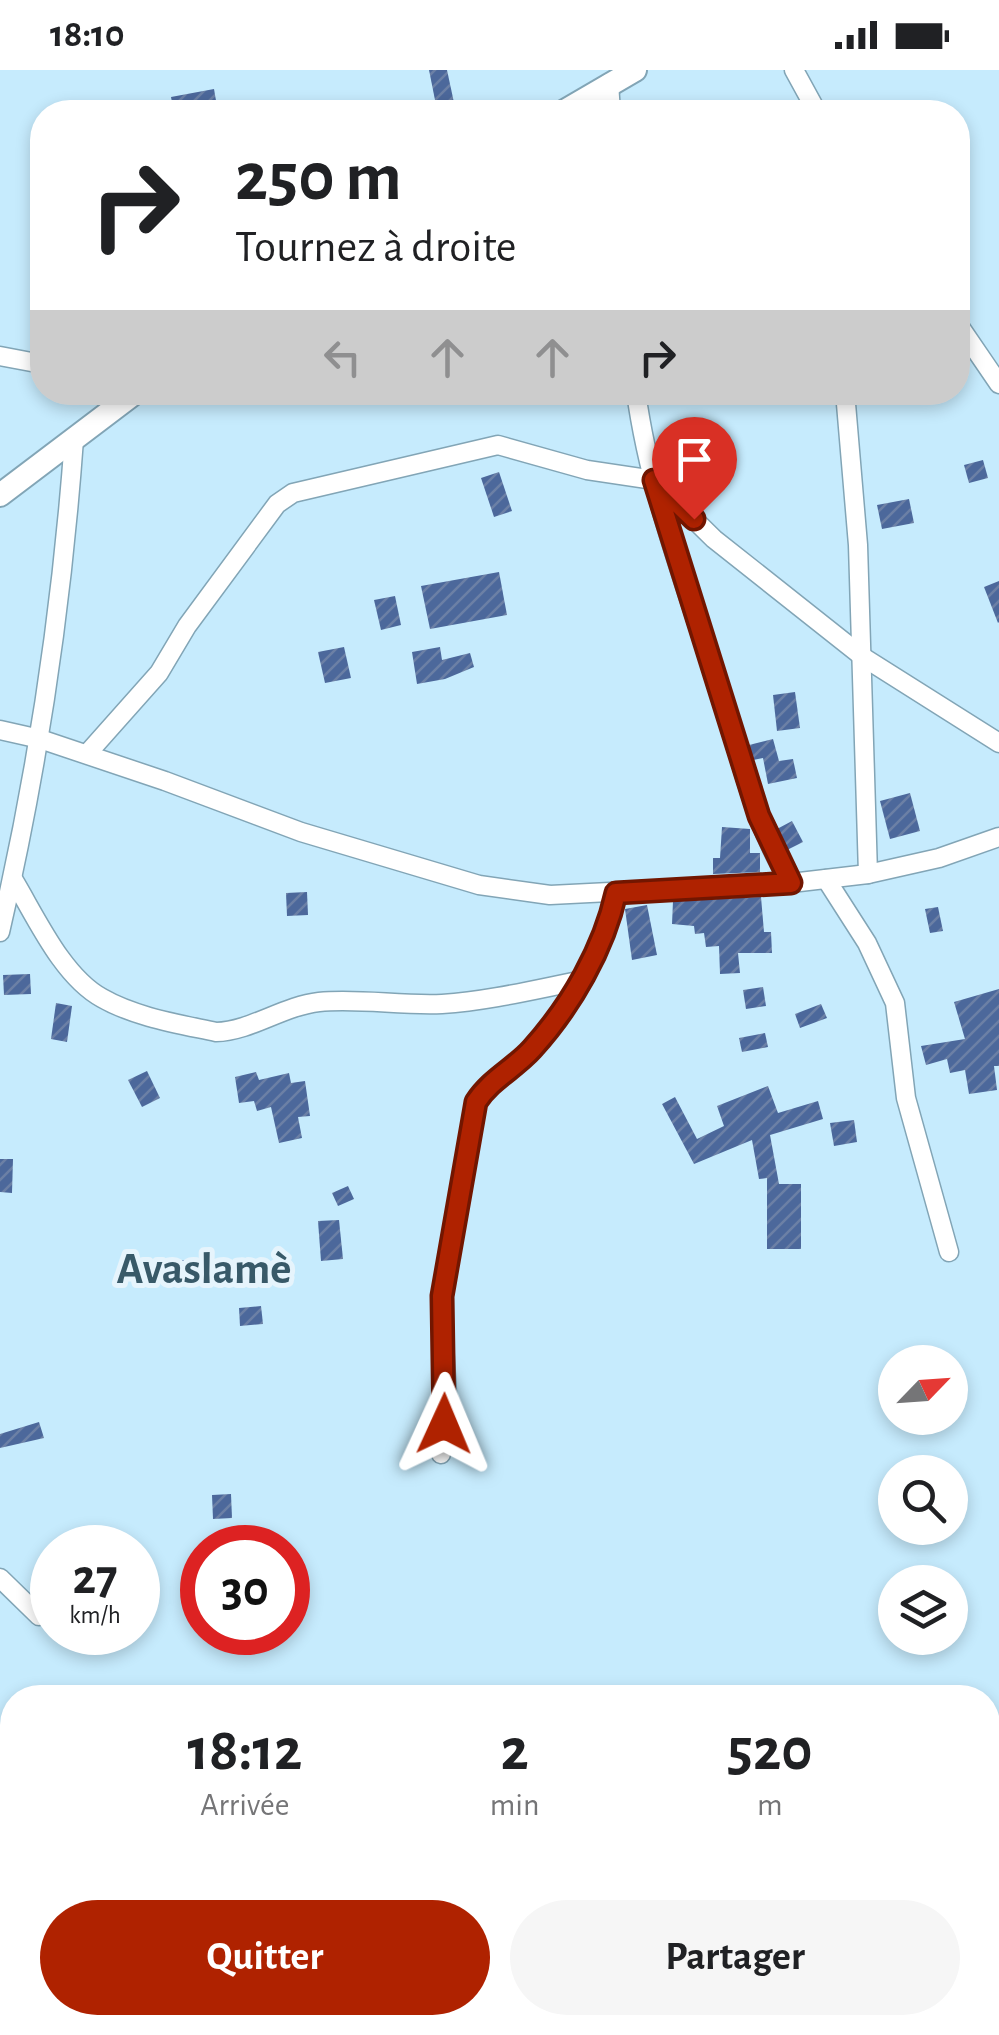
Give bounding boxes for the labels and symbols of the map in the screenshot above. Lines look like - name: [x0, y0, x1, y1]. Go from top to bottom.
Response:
- pin: [652, 417, 737, 520]
- district label: Avaslamè: [116, 1247, 292, 1292]
- north arrow: [878, 1345, 968, 1435]
- position arrow: [392, 1372, 496, 1476]
- speed limit sign: 30: [180, 1525, 310, 1655]

